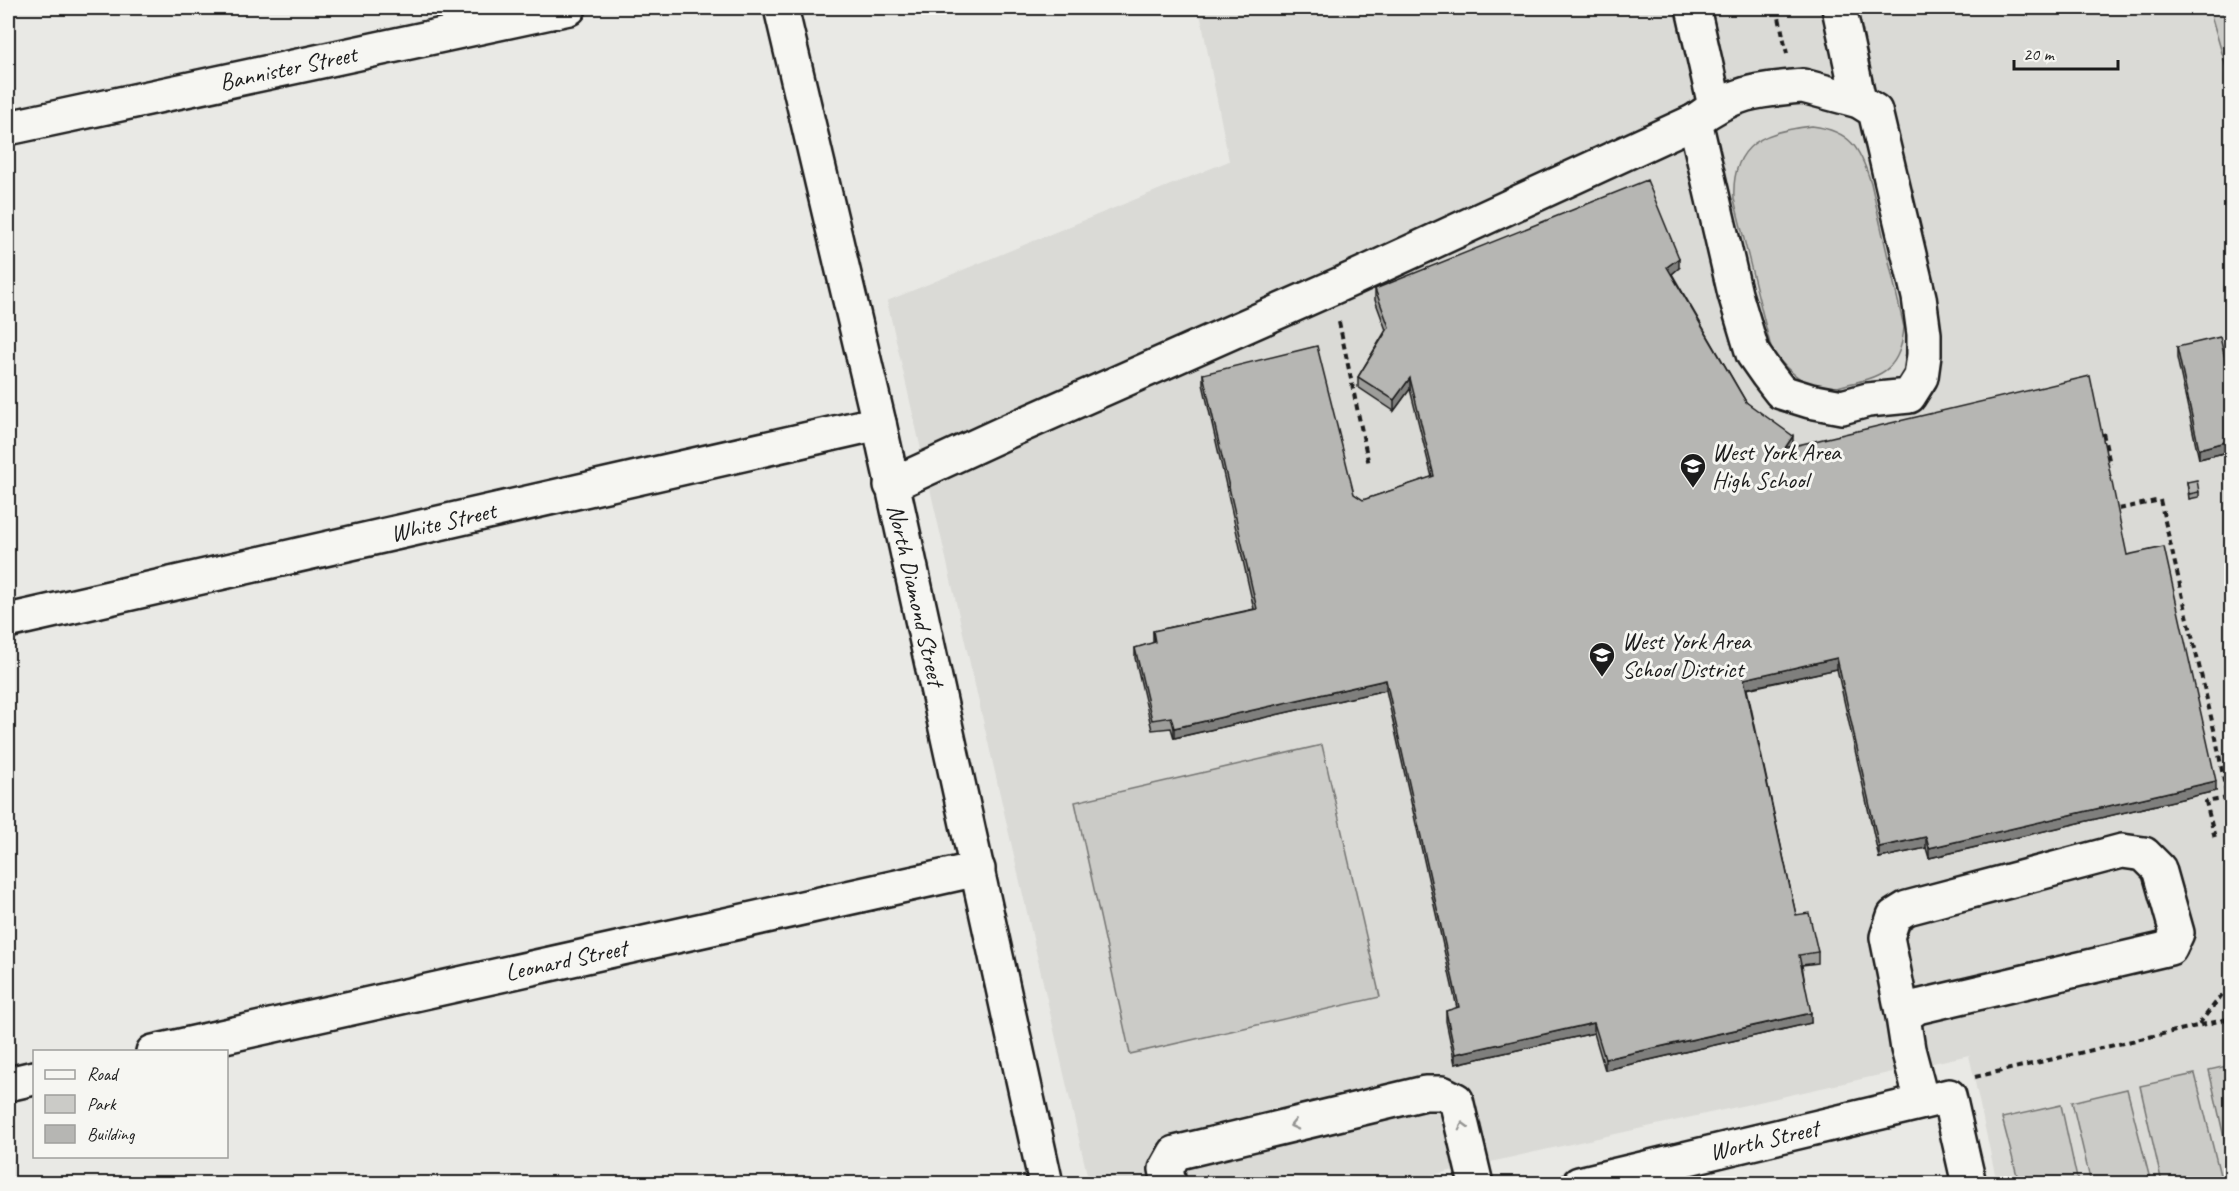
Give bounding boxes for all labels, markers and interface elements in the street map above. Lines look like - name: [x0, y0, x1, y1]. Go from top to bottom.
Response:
- scale bar: [2014, 33, 2118, 71]
- street label: Bannister Street: [217, 38, 361, 97]
- text: 20 m: [2023, 43, 2056, 65]
- place label: West York Area High School: [1712, 437, 1842, 495]
- school or university icon: West York Area High School: [1678, 451, 1708, 489]
- street label: White Street: [388, 495, 500, 549]
- street label: North Diamond Street: [881, 501, 952, 691]
- place label: West York Area School District: [1622, 626, 1752, 684]
- school or university icon: West York Area School District: [1587, 640, 1617, 678]
- street label: Leonard Street: [503, 932, 632, 987]
- legend: [33, 1050, 228, 1158]
- text: Road: [87, 1063, 120, 1085]
- text: Park: [87, 1093, 117, 1115]
- street label: Worth Street: [1707, 1112, 1824, 1167]
- one-way arrow: [1289, 1117, 1299, 1130]
- one-way arrow: [1458, 1122, 1471, 1132]
- text: Building: [87, 1123, 136, 1145]

